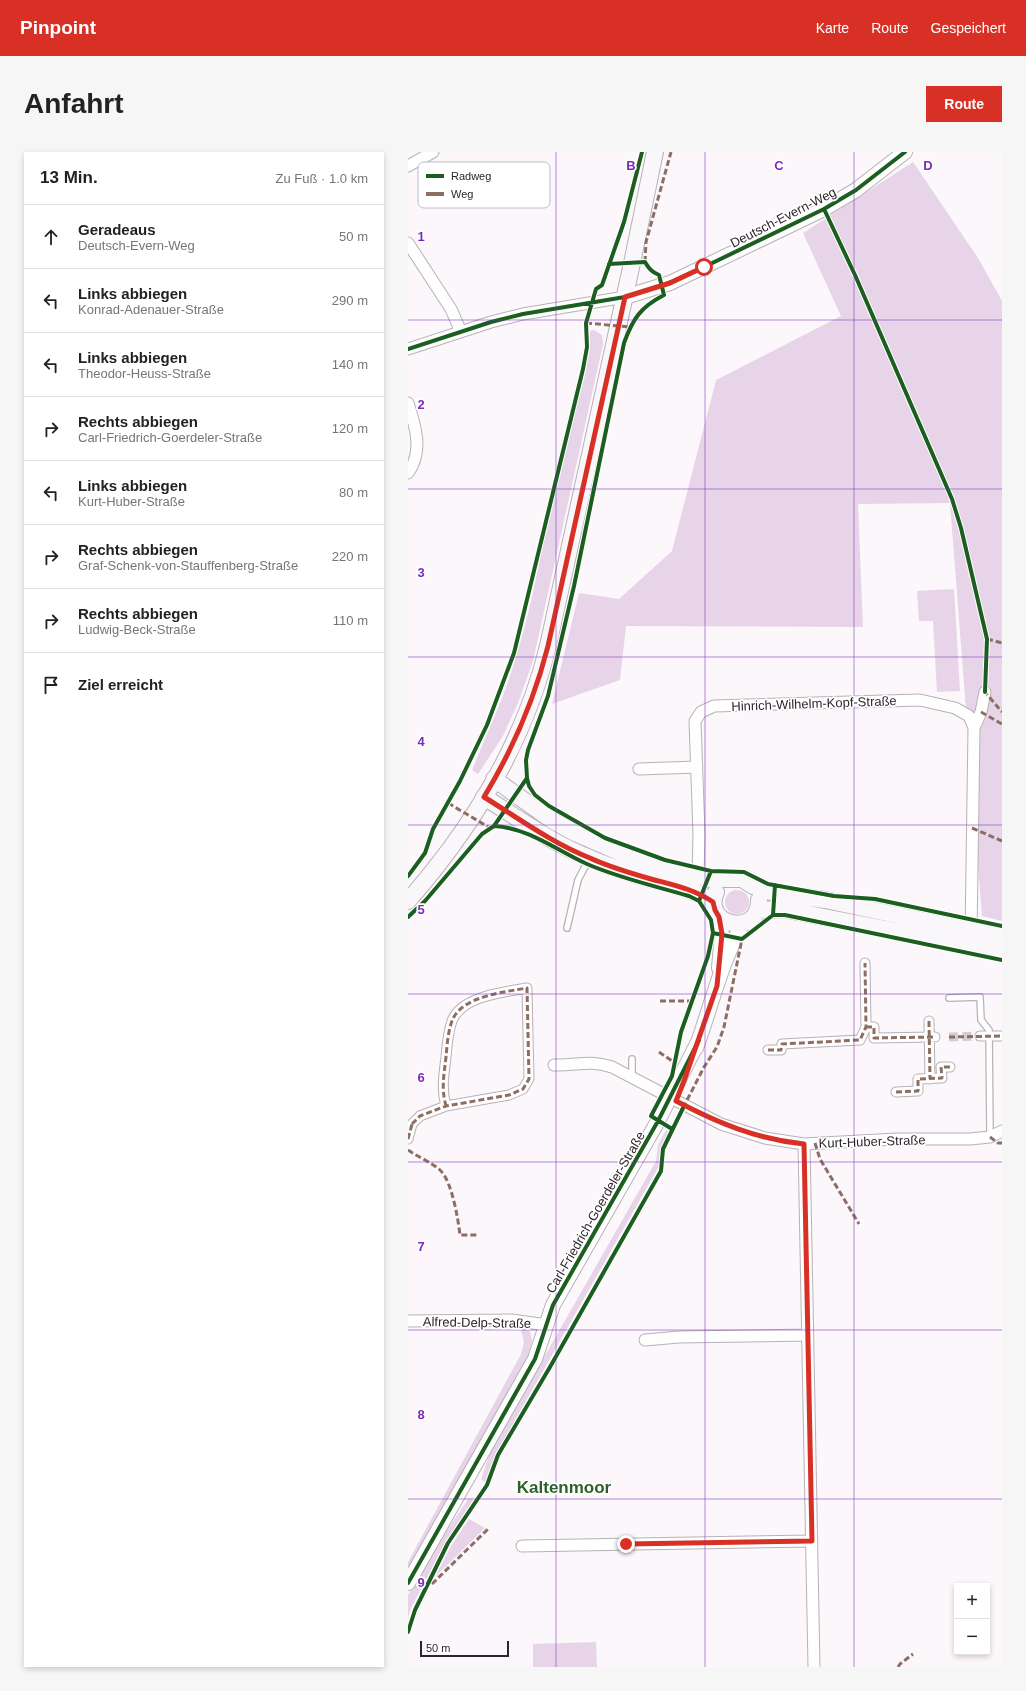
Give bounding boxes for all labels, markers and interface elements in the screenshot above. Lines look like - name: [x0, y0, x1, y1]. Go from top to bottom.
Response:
- text: Pinpoint: [20, 17, 96, 38]
- text: Karte: [816, 20, 849, 36]
- text: Route: [871, 20, 909, 36]
- text: Gespeichert: [931, 20, 1006, 36]
- button: Route: [926, 86, 1002, 122]
- text: Anfahrt: [24, 88, 124, 119]
- text: B: [626, 158, 636, 173]
- text: C: [774, 158, 784, 173]
- text: D: [923, 158, 933, 173]
- legend: [418, 162, 550, 208]
- text: 13 Min.: [40, 168, 98, 187]
- text: Radweg: [451, 170, 491, 182]
- text: Zu Fuß · 1.0 km: [276, 171, 368, 186]
- street label: Deutsch-Evern-Weg: [728, 184, 839, 251]
- text: Weg: [451, 188, 473, 200]
- text: Geradeaus: [78, 221, 156, 238]
- icon: ahead: [40, 226, 62, 248]
- text: 50 m: [339, 229, 368, 244]
- text: 1: [417, 229, 425, 244]
- text: Deutsch-Evern-Weg: [78, 238, 195, 253]
- route start: [695, 258, 713, 276]
- text: Links abbiegen: [78, 285, 187, 302]
- icon: left: [40, 290, 62, 312]
- text: 290 m: [332, 293, 368, 308]
- text: Konrad-Adenauer-Straße: [78, 302, 224, 317]
- text: Links abbiegen: [78, 349, 187, 366]
- icon: left: [40, 354, 62, 376]
- text: 140 m: [332, 357, 368, 372]
- text: Theodor-Heuss-Straße: [78, 366, 211, 381]
- text: 2: [417, 397, 425, 412]
- text: Rechts abbiegen: [78, 413, 198, 430]
- icon: right: [40, 418, 62, 440]
- text: 120 m: [332, 421, 368, 436]
- text: Carl-Friedrich-Goerdeler-Straße: [78, 430, 262, 445]
- text: Links abbiegen: [78, 477, 187, 494]
- icon: left: [40, 482, 62, 504]
- text: 80 m: [339, 485, 368, 500]
- text: Kurt-Huber-Straße: [78, 494, 185, 509]
- text: Rechts abbiegen: [78, 541, 198, 558]
- icon: right: [40, 546, 62, 568]
- text: 220 m: [332, 549, 368, 564]
- text: Graf-Schenk-von-Stauffenberg-Straße: [78, 558, 298, 573]
- text: 3: [417, 565, 425, 580]
- text: Rechts abbiegen: [78, 605, 198, 622]
- icon: right: [40, 610, 62, 632]
- text: 110 m: [333, 613, 368, 628]
- text: Ludwig-Beck-Straße: [78, 622, 196, 637]
- icon: arrive: [40, 674, 62, 696]
- text: Ziel erreicht: [78, 676, 163, 693]
- street label: Hinrich-Wilhelm-Kopf-Straße: [731, 693, 897, 714]
- text: 4: [417, 734, 425, 749]
- text: 5: [417, 902, 425, 917]
- text: 6: [417, 1070, 425, 1085]
- street label: Carl-Friedrich-Goerdeler-Straße: [543, 1129, 648, 1296]
- street label: Kurt-Huber-Straße: [818, 1132, 926, 1151]
- text: 7: [417, 1239, 425, 1254]
- street label: Alfred-Delp-Straße: [423, 1314, 531, 1331]
- text: 8: [417, 1407, 425, 1422]
- district label: Kaltenmoor: [517, 1478, 612, 1497]
- route end: [617, 1535, 635, 1553]
- text: 9: [417, 1575, 425, 1590]
- map controls: [954, 1583, 990, 1655]
- button: +: [954, 1583, 990, 1619]
- button: −: [954, 1619, 990, 1655]
- scale bar: [420, 1639, 509, 1658]
- text: 50 m: [426, 1642, 450, 1654]

